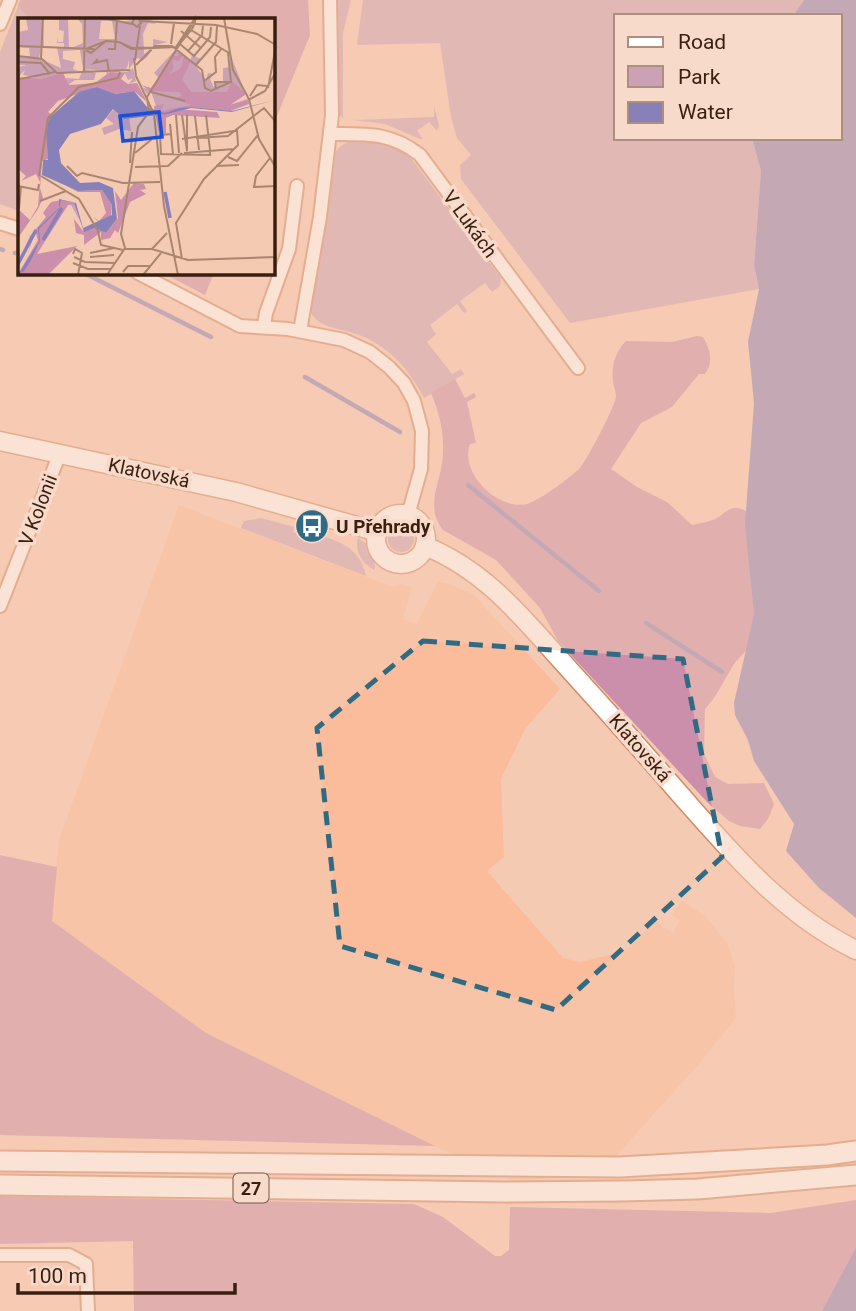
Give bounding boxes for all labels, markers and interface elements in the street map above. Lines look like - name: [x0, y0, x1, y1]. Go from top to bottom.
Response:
- legend: [614, 14, 842, 140]
- inset map: [18, 18, 275, 275]
- text: Road: [678, 30, 726, 54]
- text: Park: [678, 65, 721, 89]
- text: Water: [678, 100, 733, 124]
- street label: V Lukách: [438, 186, 502, 262]
- street label: Klatovská: [106, 453, 192, 493]
- street label: V Kolonii: [14, 471, 62, 549]
- bus stop icon: U Přehrady: [293, 507, 331, 545]
- place label: U Přehrady: [336, 515, 431, 538]
- street label: Klatovská: [604, 709, 676, 787]
- road number: 27: [233, 1174, 268, 1203]
- scale bar: [18, 1252, 234, 1296]
- text: 100 m: [28, 1264, 87, 1288]

